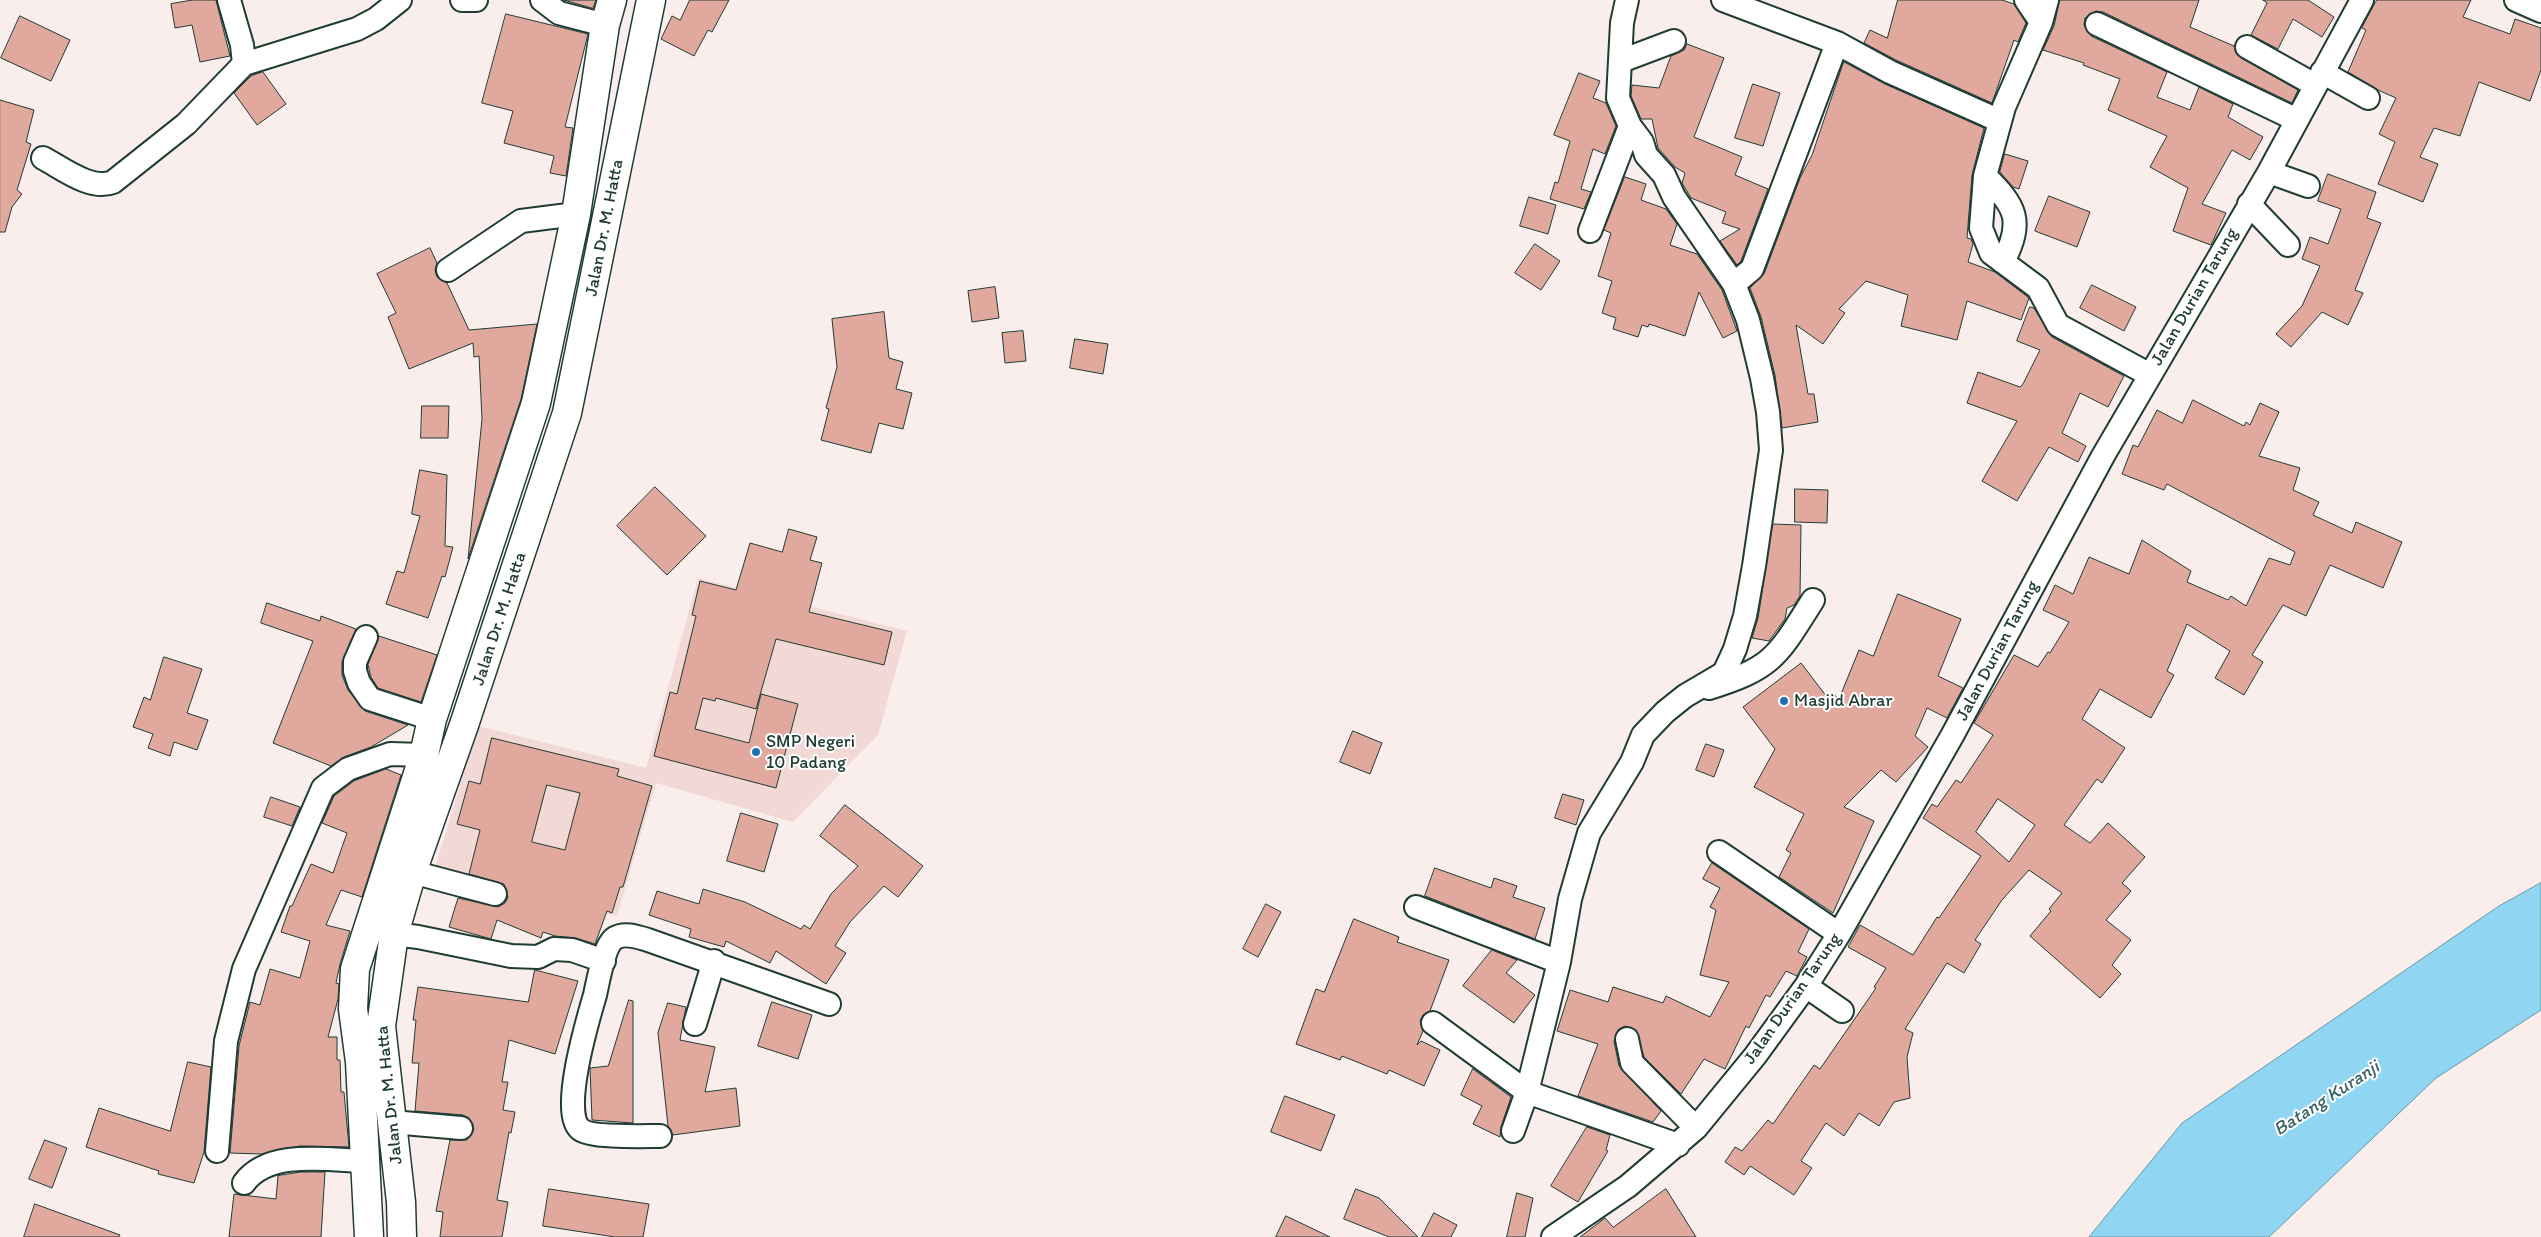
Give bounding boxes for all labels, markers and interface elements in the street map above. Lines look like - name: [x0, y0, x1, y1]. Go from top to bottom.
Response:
- street label: Jalan Dr. M. Hatta: [581, 158, 629, 298]
- street label: Jalan Durian Tarung: [2147, 224, 2243, 370]
- street label: Jalan Dr. M. Hatta: [468, 550, 532, 688]
- street label: Jalan Durian Tarung: [1952, 577, 2044, 725]
- place label: Masjid Abrar: [1794, 690, 1893, 712]
- marker: Masjid Abrar: [1778, 695, 1790, 707]
- place label: SMP Negeri 10 Padang: [766, 731, 855, 774]
- marker: SMP Negeri 10 Padang: [750, 746, 762, 758]
- street label: Jalan Durian Tarung: [1740, 929, 1846, 1069]
- street label: Jalan Dr. M. Hatta: [372, 1025, 408, 1165]
- water label: Batang Kuranji: [2270, 1056, 2384, 1142]

